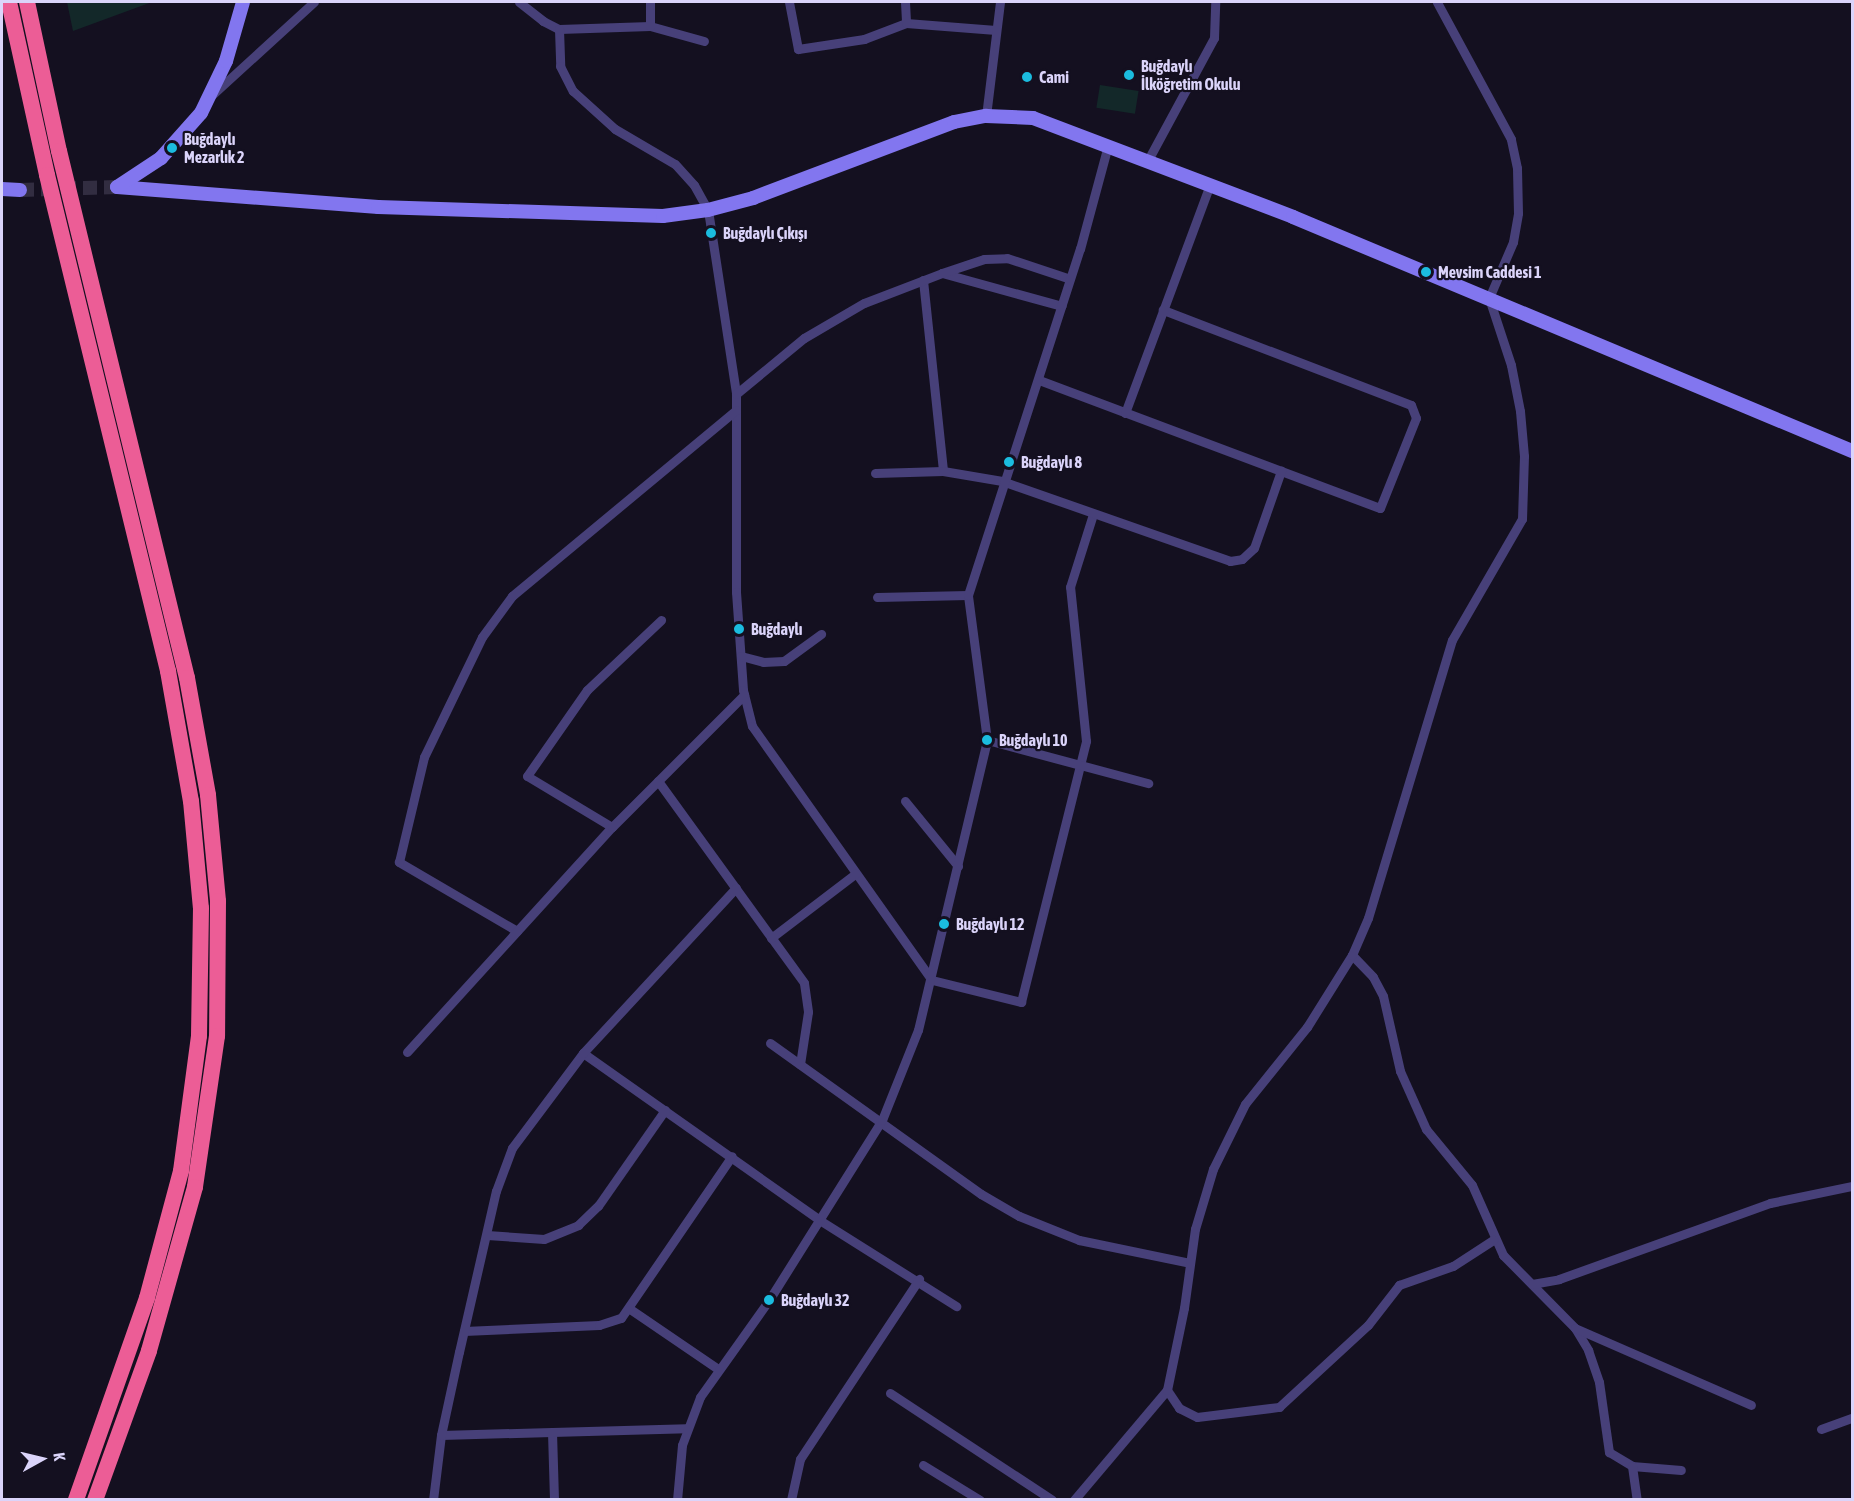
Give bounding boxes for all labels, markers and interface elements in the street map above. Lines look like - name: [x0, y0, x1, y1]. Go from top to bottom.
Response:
- place label: Buğdaylı İlköğretim Okulu: [1141, 56, 1241, 94]
- place label: Cami: [1039, 67, 1069, 87]
- marker: Buğdaylı İlköğretim Okulu: [1122, 68, 1136, 82]
- marker: Cami: [1020, 70, 1034, 84]
- place label: Buğdaylı Mezarlık 2: [184, 129, 245, 167]
- marker: Buğdaylı Mezarlık 2: [165, 141, 179, 155]
- place label: Buğdaylı Çıkışı: [723, 223, 807, 243]
- marker: Buğdaylı Çıkışı: [704, 226, 718, 240]
- place label: Mevsim Caddesi 1: [1438, 262, 1542, 282]
- marker: Mevsim Caddesi 1: [1419, 265, 1433, 279]
- place label: Buğdaylı 8: [1021, 452, 1082, 472]
- marker: Buğdaylı 8: [1002, 455, 1016, 469]
- place label: Buğdaylı: [751, 619, 802, 639]
- marker: Buğdaylı: [732, 622, 746, 636]
- place label: Buğdaylı 10: [999, 730, 1068, 750]
- marker: Buğdaylı 10: [980, 733, 994, 747]
- place label: Buğdaylı 12: [956, 914, 1025, 934]
- marker: Buğdaylı 12: [937, 917, 951, 931]
- place label: Buğdaylı 32: [781, 1290, 850, 1310]
- marker: Buğdaylı 32: [762, 1293, 776, 1307]
- north arrow: [12, 1429, 72, 1489]
- text: K: [50, 1451, 69, 1462]

